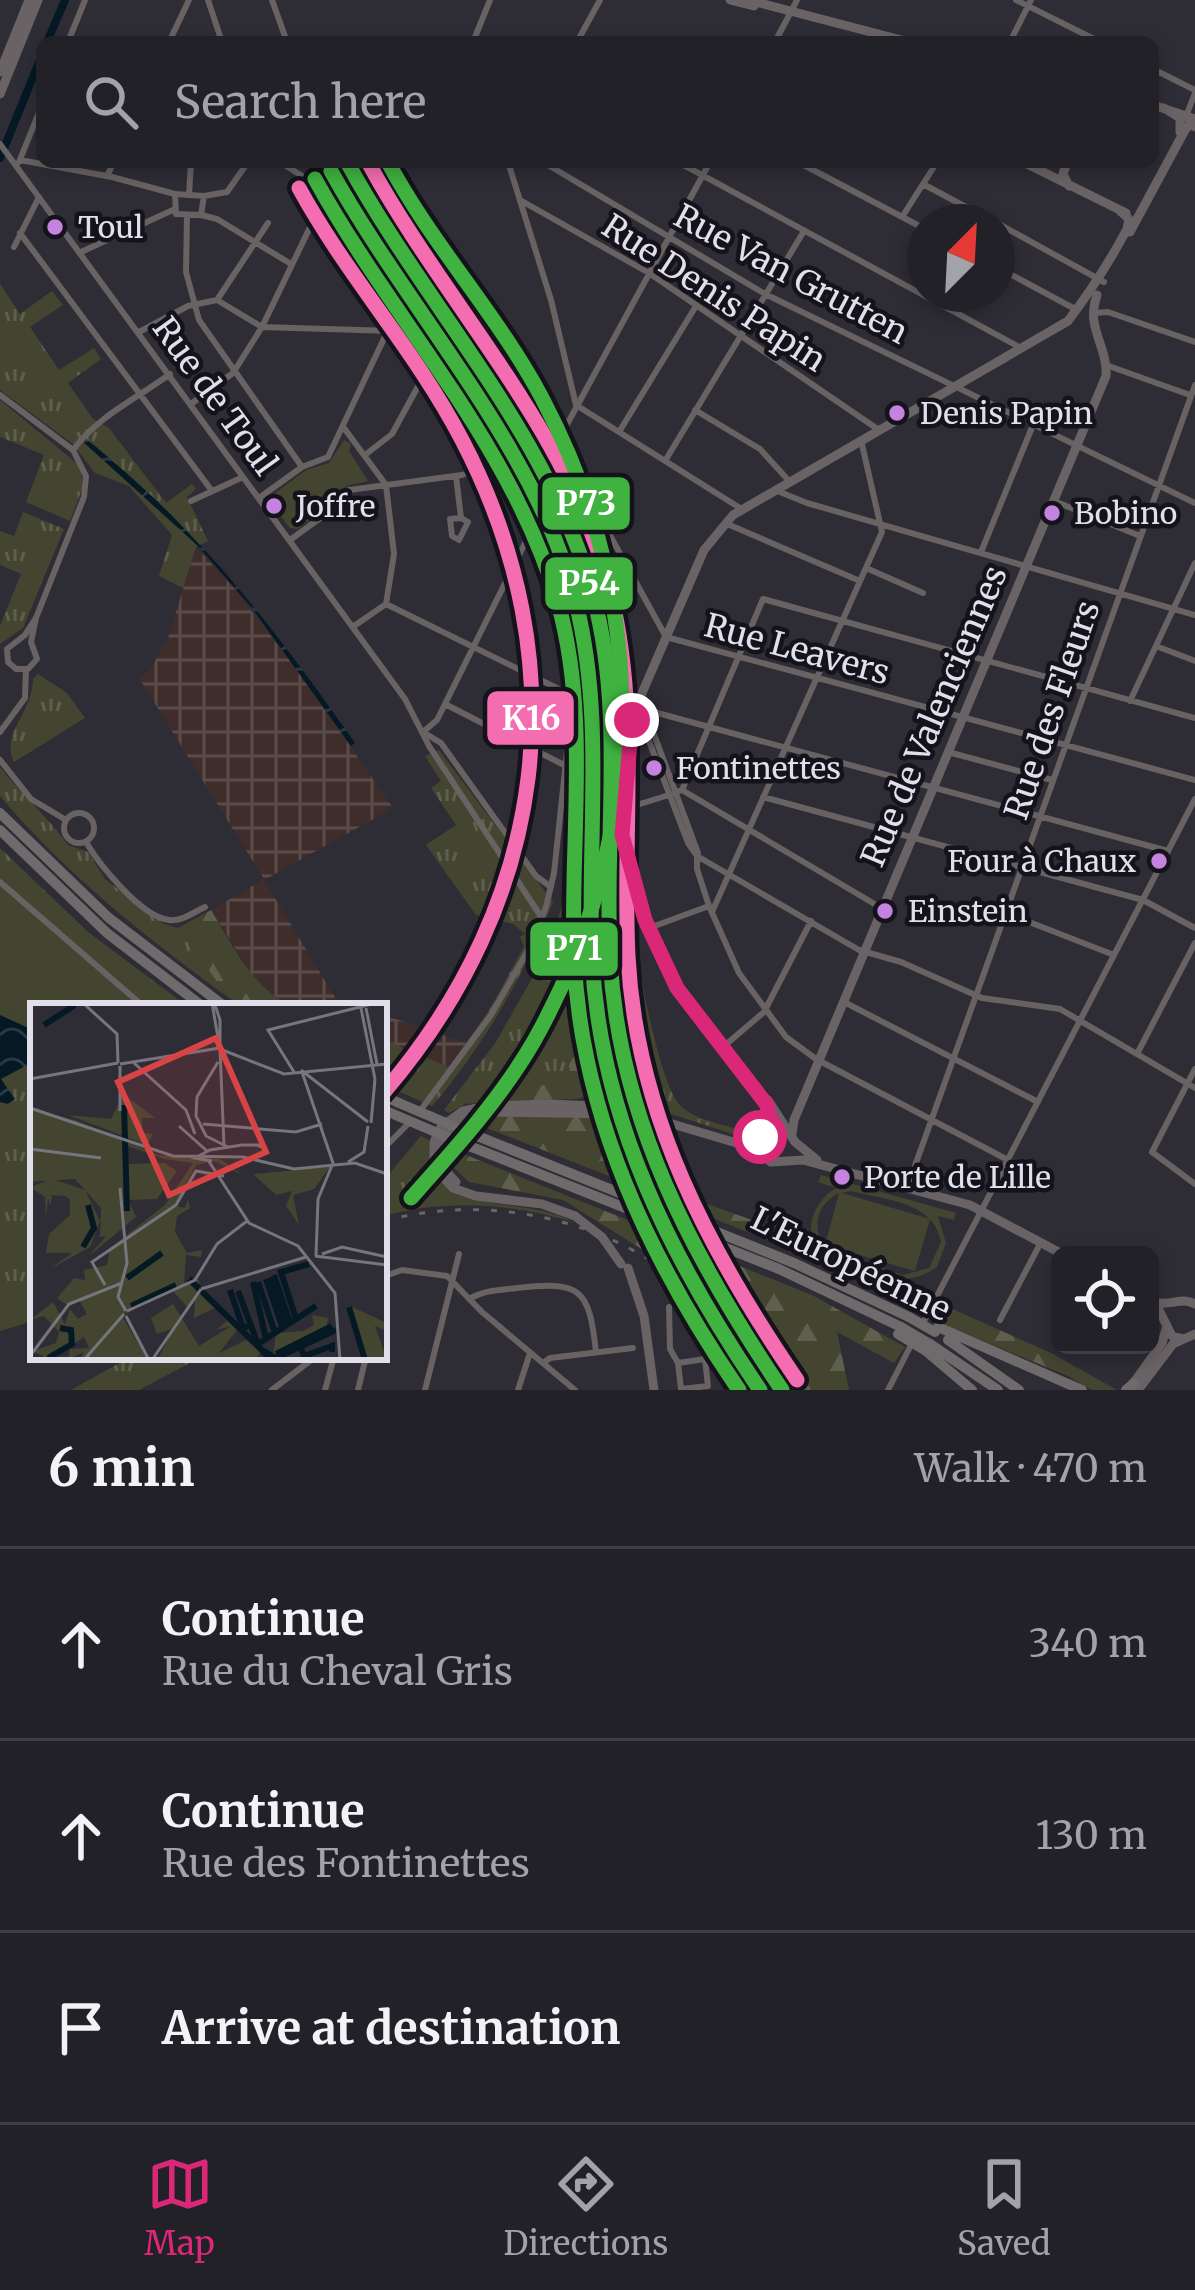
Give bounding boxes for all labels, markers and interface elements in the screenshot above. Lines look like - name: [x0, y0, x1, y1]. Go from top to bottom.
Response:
- search box: [36, 36, 1159, 168]
- icon: search: [78, 69, 144, 135]
- text: Search here: [174, 74, 426, 130]
- street label: Rue Van Grutten: [667, 195, 915, 353]
- north arrow: [907, 204, 1015, 312]
- street label: Rue Denis Papin: [595, 205, 834, 381]
- place label: Toul: [78, 208, 143, 246]
- marker: Toul: [44, 216, 66, 238]
- street label: Rue de Toul: [144, 309, 286, 483]
- place label: Denis Papin: [920, 394, 1093, 432]
- marker: Denis Papin: [886, 402, 908, 424]
- line badge: P73: [540, 475, 632, 532]
- text: P73: [556, 483, 616, 524]
- place label: Joffre: [295, 487, 375, 525]
- place label: Bobino: [1074, 494, 1177, 532]
- marker: Joffre: [263, 495, 285, 517]
- marker: Bobino: [1041, 502, 1063, 524]
- line badge: P54: [543, 555, 635, 612]
- street label: Rue de Valenciennes: [852, 560, 1016, 872]
- text: P54: [558, 563, 620, 604]
- street label: Rue des Fleurs: [995, 595, 1109, 825]
- street label: Rue Leavers: [700, 605, 894, 693]
- line badge: K16: [485, 689, 576, 747]
- route end: [605, 693, 659, 747]
- text: K16: [502, 698, 560, 739]
- place label: Fontinettes: [676, 749, 841, 787]
- marker: Fontinettes: [643, 757, 665, 779]
- place label: Four à Chaux: [947, 842, 1136, 880]
- marker: Four à Chaux: [1148, 850, 1170, 872]
- place label: Einstein: [908, 892, 1028, 930]
- marker: Einstein: [874, 900, 896, 922]
- line badge: P71: [528, 920, 620, 978]
- text: P71: [546, 928, 602, 969]
- inset map: [30, 1003, 387, 1360]
- route start: [733, 1110, 787, 1164]
- place label: Porte de Lille: [864, 1158, 1051, 1196]
- marker: Porte de Lille: [831, 1166, 853, 1188]
- street label: L'Européenne: [745, 1198, 957, 1330]
- map controls: [1051, 1246, 1159, 1354]
- button: locate: [1051, 1246, 1159, 1354]
- text: 6 min: [48, 1436, 195, 1500]
- text: Walk · 470 m: [914, 1444, 1147, 1493]
- text: Continue: [162, 1591, 364, 1647]
- icon: ahead: [48, 1611, 114, 1677]
- text: 340 m: [1029, 1619, 1147, 1668]
- text: Rue du Cheval Gris: [162, 1647, 513, 1696]
- text: Continue: [162, 1783, 364, 1839]
- icon: ahead: [48, 1803, 114, 1869]
- text: 130 m: [1035, 1811, 1147, 1860]
- text: Rue des Fontinettes: [162, 1839, 530, 1888]
- icon: arrive: [48, 1995, 114, 2061]
- text: Arrive at destination: [162, 2000, 620, 2056]
- tab: Map: [144, 2151, 215, 2264]
- tab: Directions: [503, 2151, 668, 2264]
- tab: Saved: [957, 2151, 1051, 2264]

